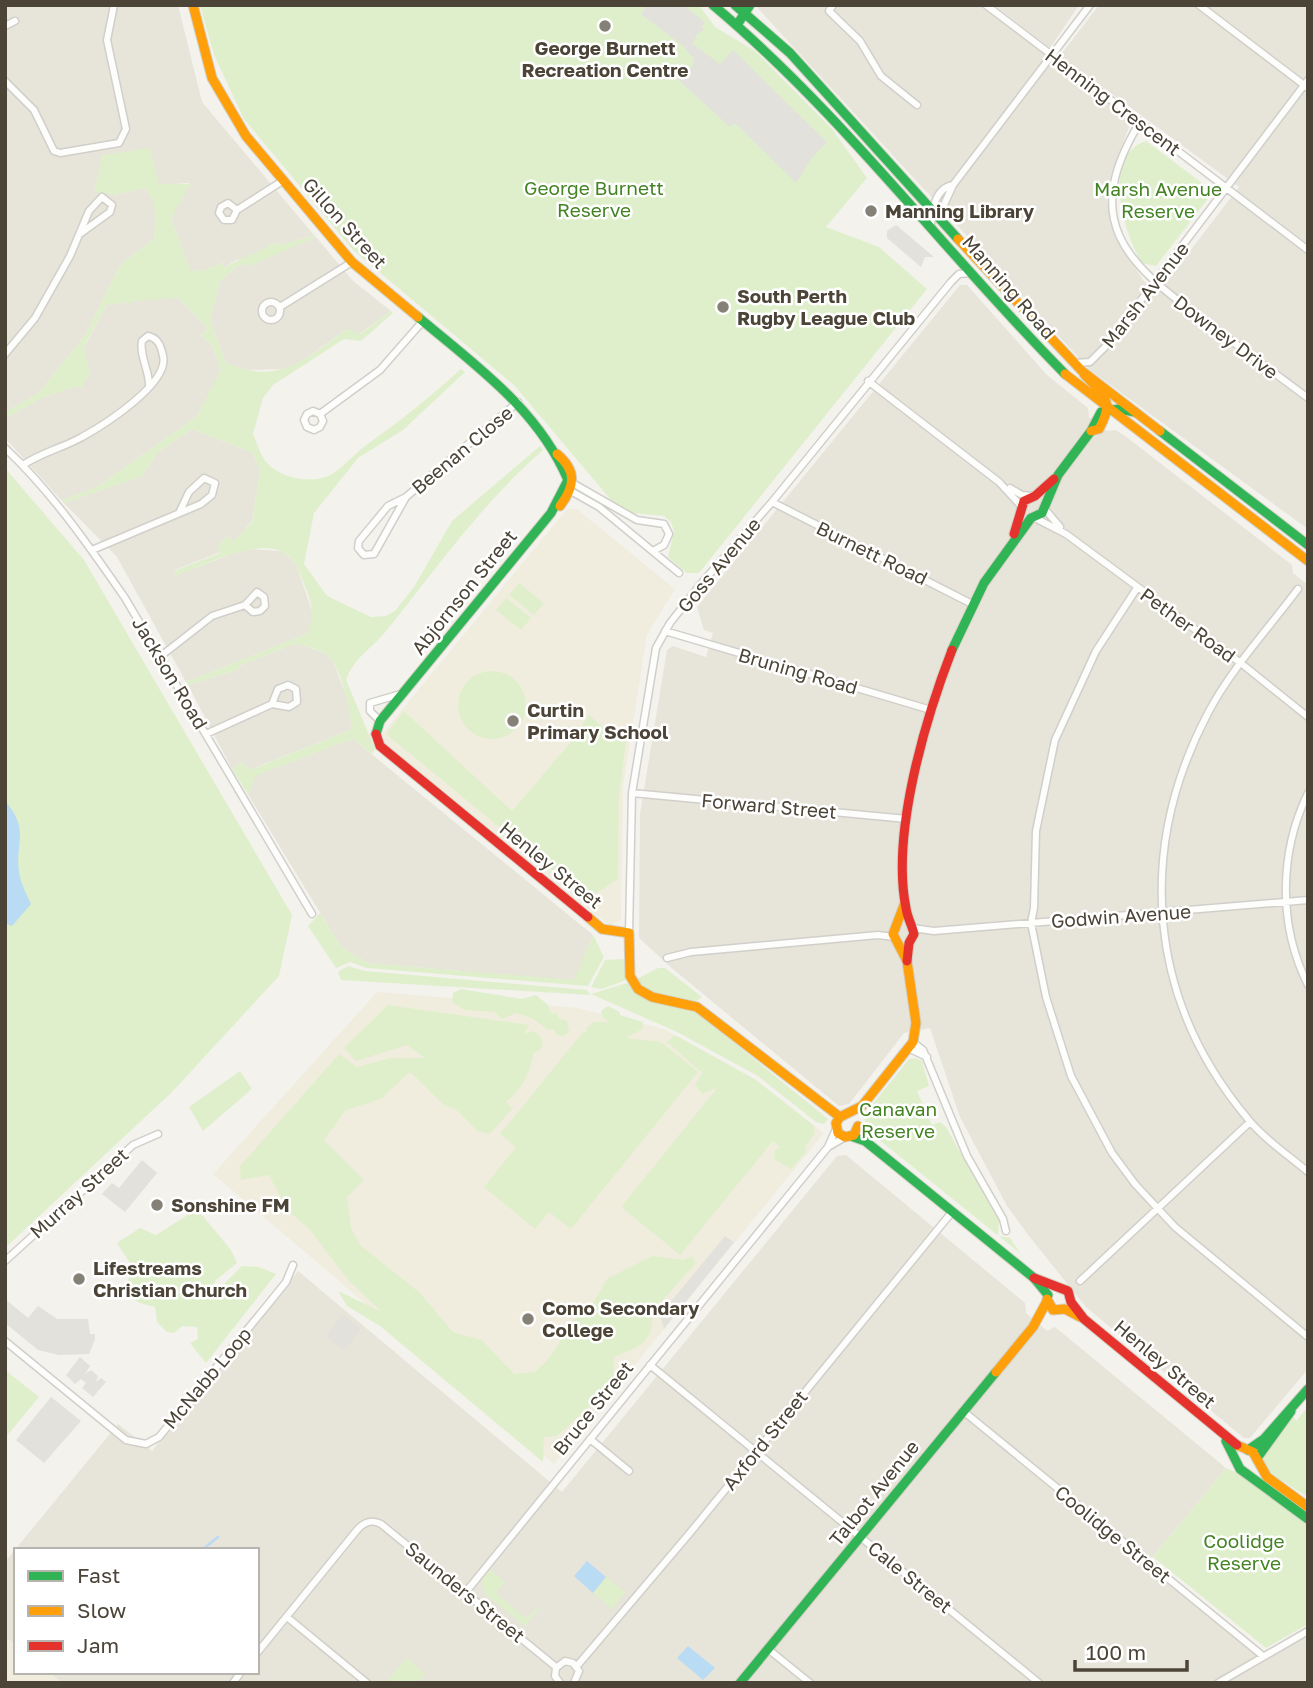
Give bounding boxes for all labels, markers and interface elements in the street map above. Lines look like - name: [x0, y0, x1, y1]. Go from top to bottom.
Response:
- marker: George Burnett Recreation Centre: [597, 18, 613, 34]
- place label: George Burnett Recreation Centre: [522, 36, 689, 81]
- street label: Henning Crescent: [1041, 43, 1186, 160]
- street label: Gillon Street: [299, 172, 392, 273]
- park label: George Burnett Reserve: [524, 176, 664, 221]
- park label: Marsh Avenue Reserve: [1094, 177, 1222, 222]
- place label: Manning Library: [885, 199, 1035, 222]
- marker: Manning Library: [863, 203, 879, 219]
- street label: Manning Road: [958, 230, 1061, 343]
- street label: Marsh Avenue: [1096, 237, 1193, 352]
- place label: South Perth Rugby League Club: [737, 284, 916, 329]
- street label: Downey Drive: [1170, 290, 1283, 383]
- marker: South Perth Rugby League Club: [715, 299, 731, 315]
- street label: Beenan Close: [406, 401, 517, 499]
- street label: Goss Avenue: [672, 513, 765, 617]
- street label: Burnett Road: [813, 516, 931, 589]
- street label: Abjornson Street: [406, 525, 521, 659]
- street label: Pether Road: [1136, 582, 1240, 667]
- street label: Jackson Road: [128, 612, 213, 733]
- street label: Bruning Road: [736, 643, 860, 699]
- place label: Curtin Primary School: [527, 698, 668, 743]
- marker: Curtin Primary School: [505, 713, 521, 729]
- street label: Forward Street: [700, 788, 838, 823]
- street label: Henley Street: [495, 816, 607, 913]
- street label: Godwin Avenue: [1050, 899, 1192, 932]
- park label: Canavan Reserve: [859, 1097, 937, 1142]
- street label: Murray Street: [25, 1142, 133, 1243]
- place label: Sonshine FM: [171, 1193, 290, 1216]
- marker: Sonshine FM: [149, 1197, 165, 1213]
- place label: Lifestreams Christian Church: [93, 1256, 247, 1301]
- marker: Lifestreams Christian Church: [71, 1271, 87, 1287]
- place label: Como Secondary College: [542, 1296, 700, 1341]
- marker: Como Secondary College: [520, 1311, 536, 1327]
- street label: Henley Street: [1110, 1315, 1221, 1413]
- street label: McNabb Loop: [158, 1322, 256, 1433]
- street label: Bruce Street: [548, 1356, 637, 1459]
- street label: Axford Street: [717, 1385, 812, 1494]
- street label: Talbot Avenue: [824, 1435, 923, 1550]
- street label: Coolidge Street: [1051, 1480, 1176, 1587]
- park label: Coolidge Reserve: [1203, 1529, 1285, 1574]
- street label: Saunders Street: [401, 1536, 530, 1647]
- street label: Cale Street: [864, 1536, 957, 1618]
- legend: [14, 1548, 259, 1674]
- text: Fast: [77, 1562, 120, 1588]
- text: Slow: [77, 1597, 126, 1623]
- scale bar: [1075, 1628, 1187, 1672]
- text: Jam: [77, 1632, 119, 1658]
- text: 100 m: [1086, 1639, 1146, 1665]

